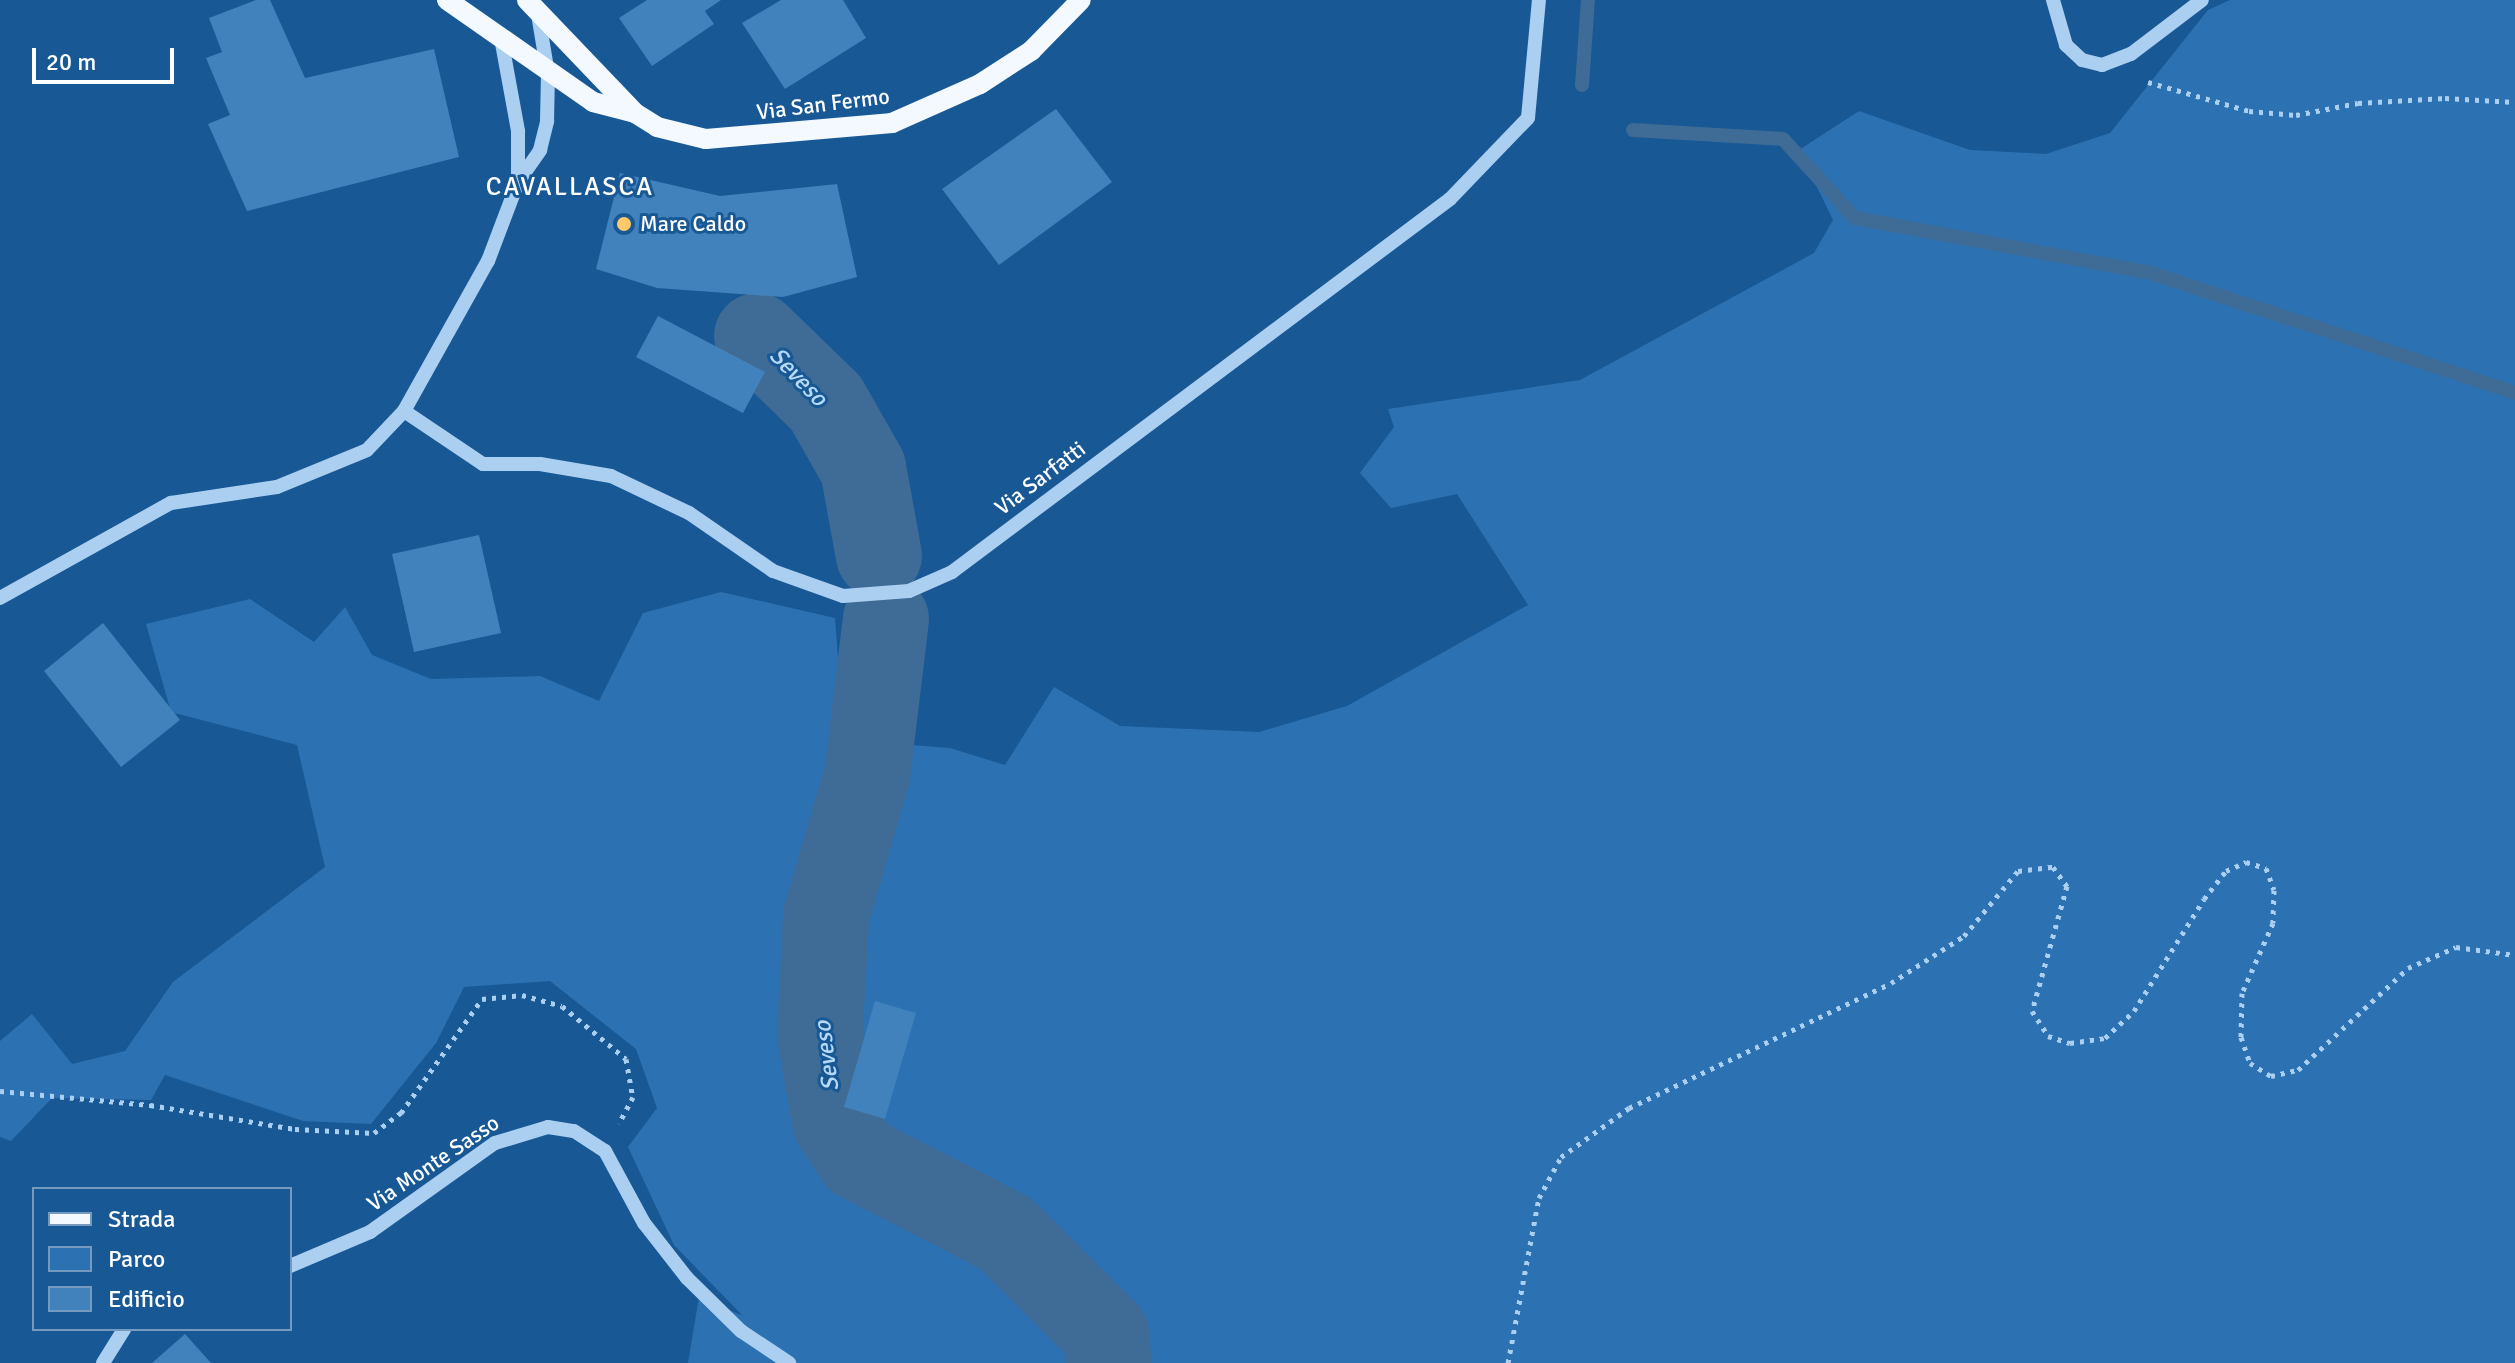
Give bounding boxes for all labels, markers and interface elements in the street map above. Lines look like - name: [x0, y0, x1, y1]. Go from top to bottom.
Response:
- scale bar: [36, 32, 178, 82]
- text: 20 m: [46, 47, 96, 77]
- street label: Via San Fermo: [755, 83, 891, 125]
- district label: CAVALLASCA: [486, 172, 654, 204]
- place label: Mare Caldo: [640, 211, 746, 237]
- marker: Mare Caldo: [615, 215, 633, 233]
- water label: Seveso: [763, 342, 833, 412]
- street label: Via Sarfatti: [990, 435, 1090, 521]
- water label: Seveso: [808, 1019, 846, 1093]
- street label: Via Monte Sasso: [362, 1109, 504, 1217]
- legend: [32, 1187, 292, 1331]
- text: Strada: [108, 1204, 175, 1234]
- text: Parco: [108, 1244, 165, 1274]
- text: Edificio: [108, 1284, 185, 1314]

